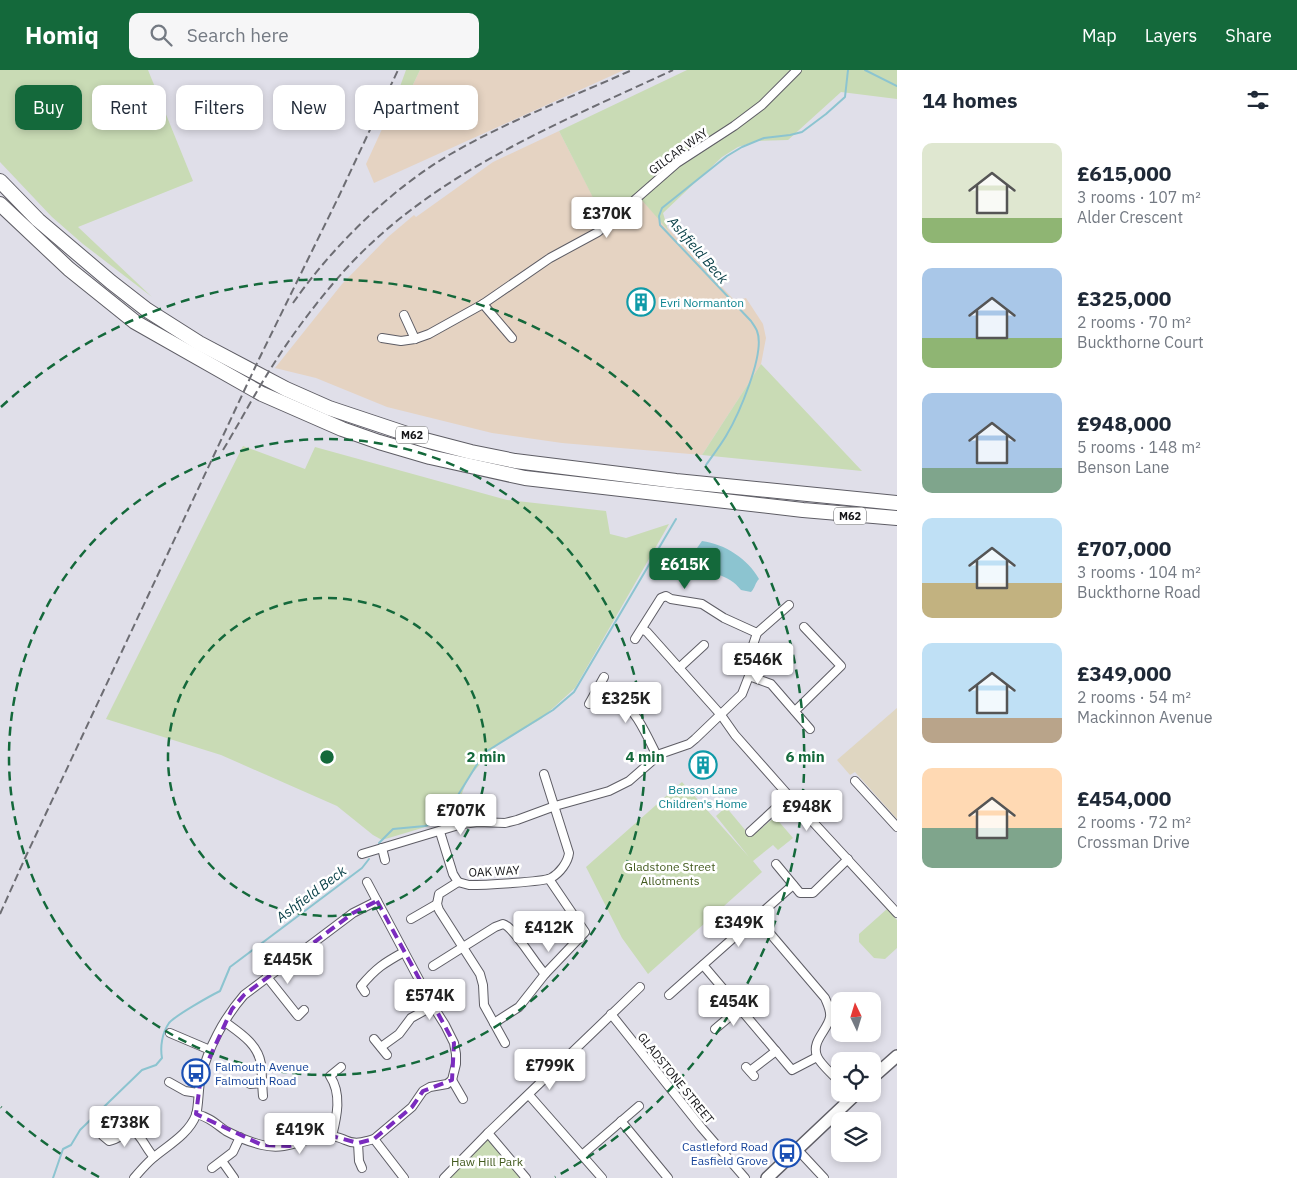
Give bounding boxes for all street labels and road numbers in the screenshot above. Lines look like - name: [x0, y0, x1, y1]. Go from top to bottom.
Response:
- street label: GILCAR WAY: [646, 125, 710, 177]
- road number: M62: [396, 426, 428, 444]
- road number: M62: [834, 508, 866, 524]
- street label: OAK WAY: [468, 862, 520, 880]
- street label: GLADSTONE STREET: [635, 1029, 717, 1127]

